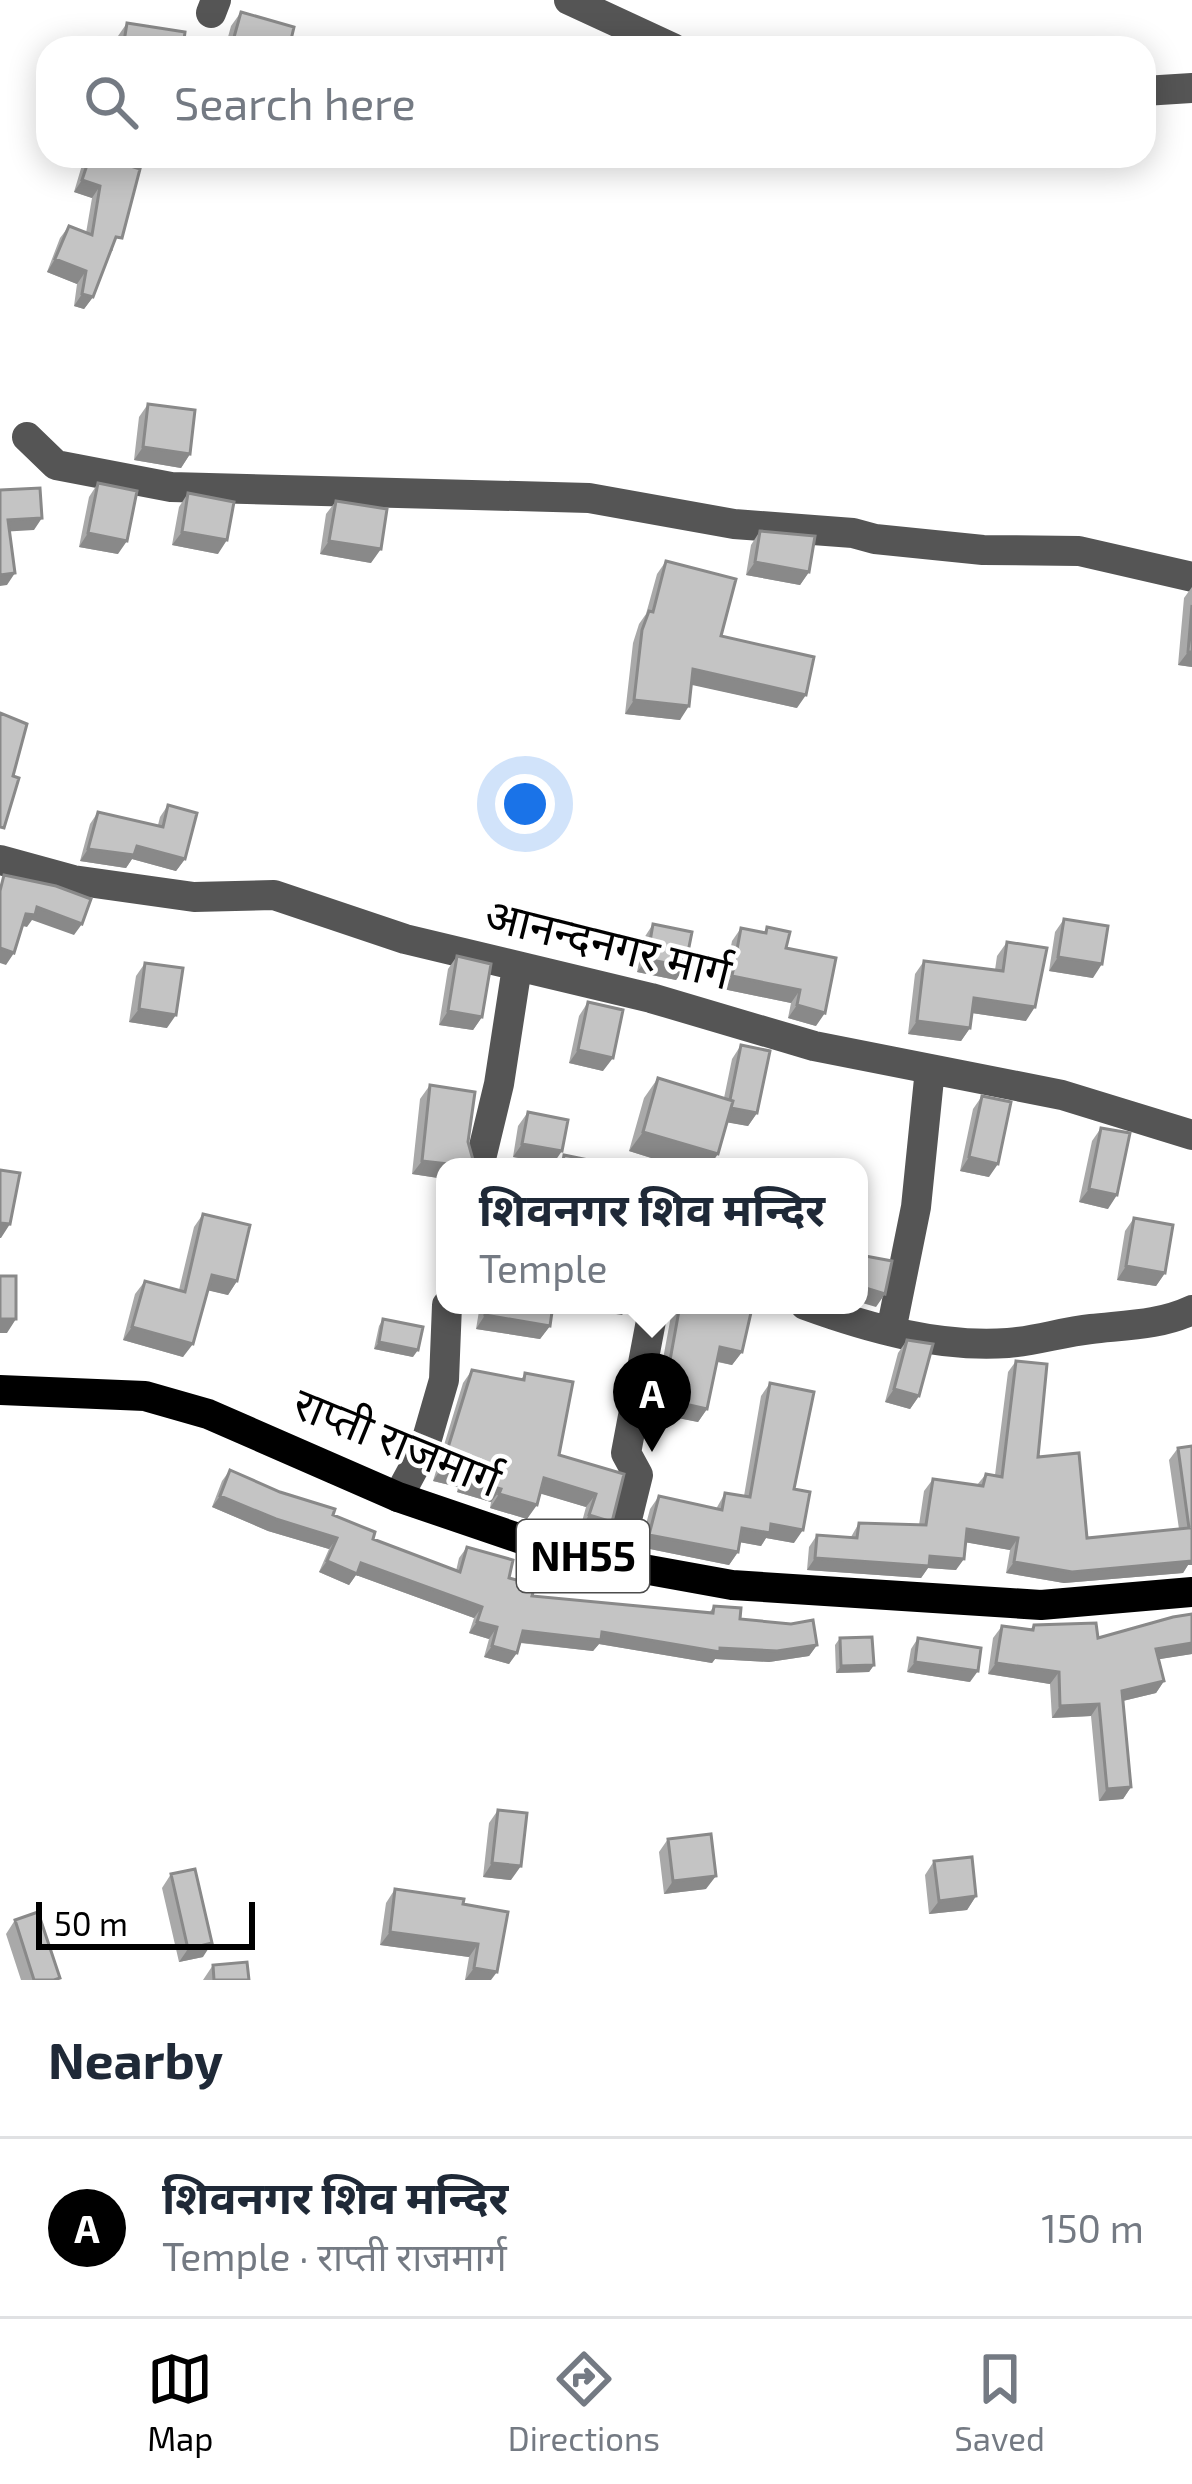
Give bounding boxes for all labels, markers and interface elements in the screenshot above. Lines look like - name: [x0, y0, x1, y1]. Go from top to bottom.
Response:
- search box: [36, 36, 1156, 168]
- icon: search: [78, 69, 144, 135]
- text: Search here: [174, 75, 416, 129]
- your location: [495, 774, 555, 834]
- street label: आनन्दनगर मार्ग: [480, 885, 738, 999]
- popup: [436, 1158, 868, 1314]
- text: शिवनगर शिव मन्दिर: [479, 1181, 825, 1235]
- text: Temple: [479, 1244, 607, 1291]
- pin: A: [613, 1353, 691, 1452]
- street label: राप्ती राजमार्ग: [286, 1374, 510, 1506]
- road number: NH55: [517, 1520, 649, 1592]
- scale bar: [36, 1896, 255, 1949]
- text: 50 m: [54, 1903, 128, 1943]
- text: Nearby: [48, 2028, 223, 2089]
- text: शिवनगर शिव मन्दिर: [162, 2169, 508, 2223]
- text: A: [74, 2204, 100, 2251]
- text: 150 m: [1041, 2204, 1144, 2251]
- text: Temple · राप्ती राजमार्ग: [162, 2232, 507, 2279]
- tab: Map: [147, 2346, 213, 2458]
- tab: Directions: [508, 2346, 660, 2458]
- tab: Saved: [954, 2346, 1045, 2458]

